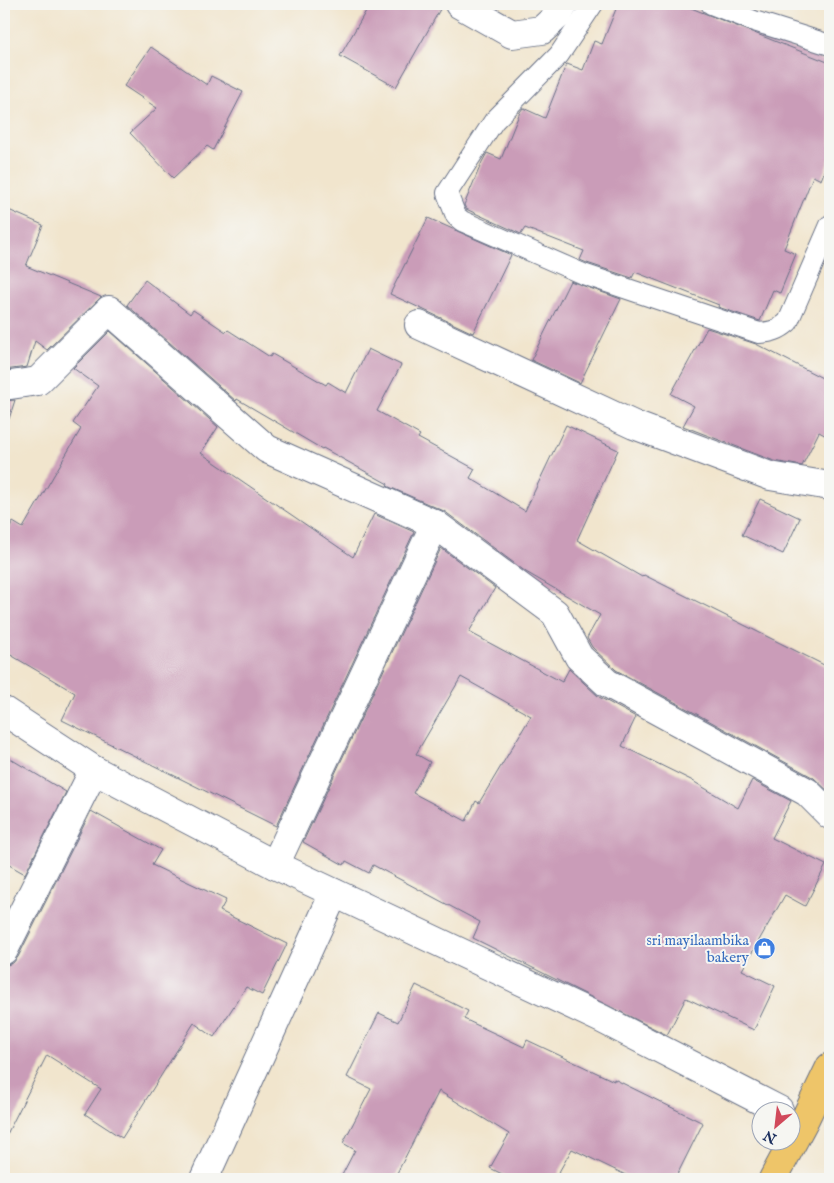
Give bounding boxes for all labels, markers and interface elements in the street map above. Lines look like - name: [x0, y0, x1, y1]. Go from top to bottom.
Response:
- place label: sri mayilaambika bakery: [647, 931, 750, 967]
- shop icon: sri mayilaambika bakery: [753, 937, 777, 961]
- north arrow: [752, 1100, 802, 1150]
- text: N: [761, 1126, 781, 1148]

